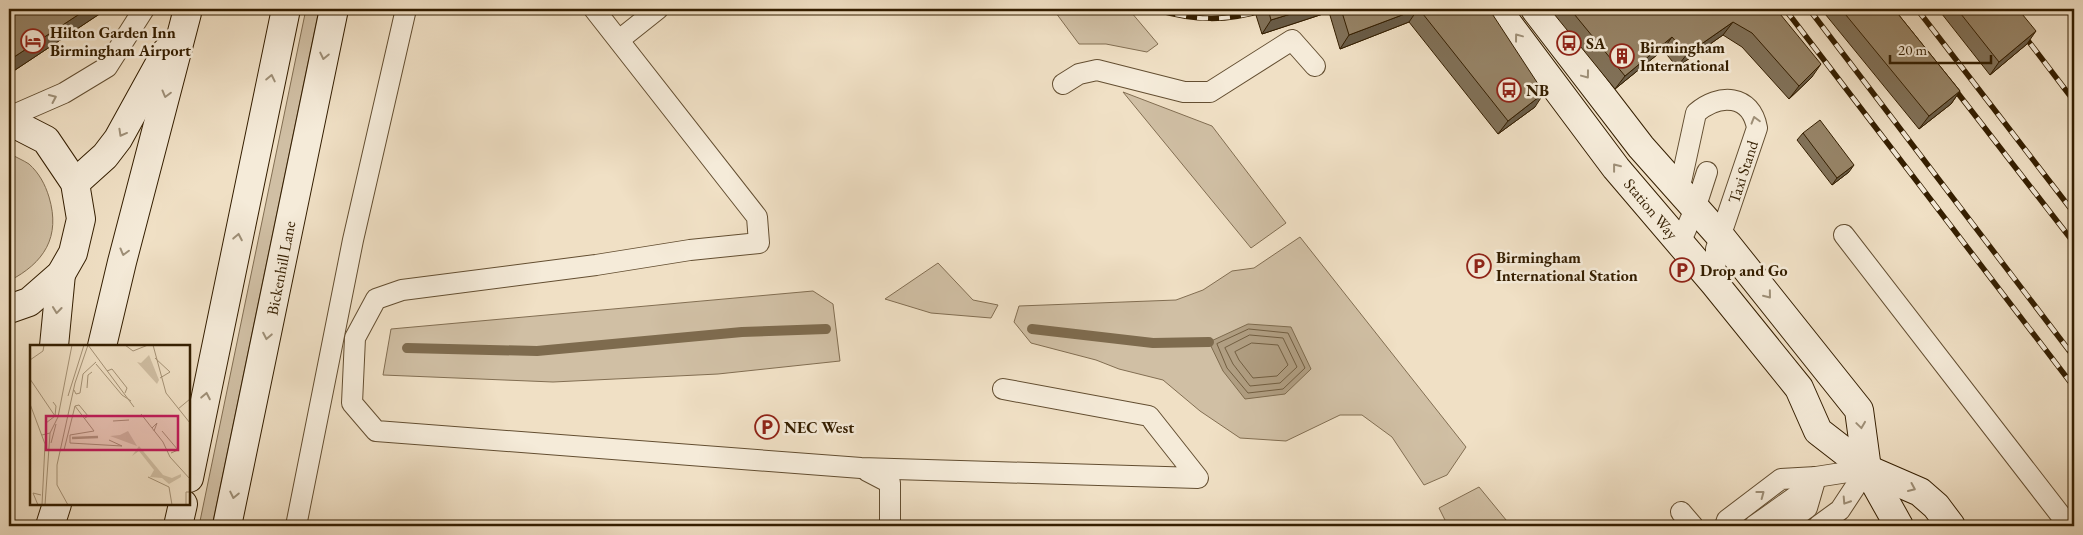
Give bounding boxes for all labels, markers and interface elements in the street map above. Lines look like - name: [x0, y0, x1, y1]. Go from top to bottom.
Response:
- place label: Hilton Garden Inn Birmingham Airport: [50, 22, 191, 61]
- hotel icon: Hilton Garden Inn Birmingham Airport: [20, 28, 46, 54]
- bus stop icon: SA: [1556, 30, 1582, 56]
- scale bar: [1890, 32, 1992, 64]
- place label: SA: [1586, 33, 1606, 54]
- one-way arrow: [1516, 34, 1524, 43]
- place label: Birmingham International: [1640, 37, 1730, 76]
- text: 20 m: [1898, 40, 1927, 59]
- building icon: Birmingham International: [1609, 43, 1635, 69]
- one-way arrow: [319, 52, 330, 61]
- one-way arrow: [1580, 69, 1589, 79]
- one-way arrow: [265, 73, 276, 82]
- bus stop icon: NB: [1496, 77, 1522, 103]
- place label: NB: [1526, 80, 1549, 101]
- one-way arrow: [161, 90, 171, 98]
- one-way arrow: [48, 93, 57, 104]
- one-way arrow: [1750, 117, 1760, 125]
- one-way arrow: [118, 128, 128, 137]
- street label: Taxi Stand: [1723, 137, 1763, 206]
- one-way arrow: [1613, 164, 1621, 173]
- street label: Station Way: [1619, 174, 1683, 245]
- street label: Bickenhill Lane: [262, 219, 300, 317]
- one-way arrow: [233, 233, 243, 241]
- one-way arrow: [120, 247, 130, 255]
- place label: Birmingham International Station: [1496, 247, 1638, 286]
- parking icon: Birmingham International Station: [1466, 253, 1492, 279]
- parking icon: Drop and Go: [1669, 257, 1695, 283]
- place label: Drop and Go: [1700, 260, 1788, 281]
- one-way arrow: [1762, 289, 1771, 298]
- one-way arrow: [52, 307, 63, 315]
- one-way arrow: [262, 331, 273, 340]
- inset map: [30, 345, 190, 505]
- one-way arrow: [200, 392, 211, 401]
- parking icon: NEC West: [754, 414, 780, 440]
- place label: NEC West: [784, 417, 854, 438]
- one-way arrow: [1855, 422, 1866, 430]
- one-way arrow: [1907, 482, 1916, 493]
- one-way arrow: [229, 490, 239, 499]
- one-way arrow: [1755, 492, 1764, 500]
- one-way arrow: [1843, 495, 1852, 505]

